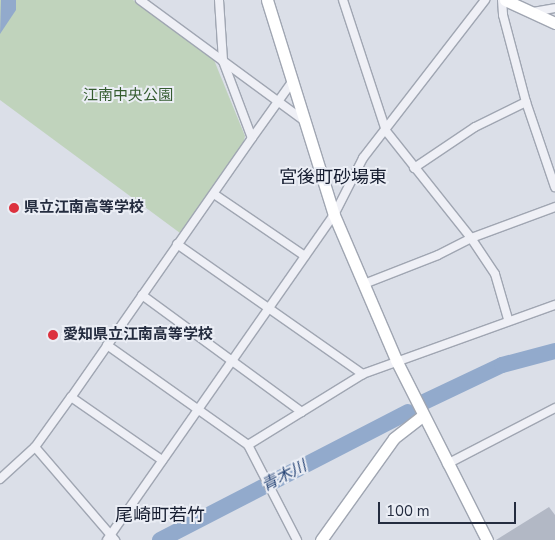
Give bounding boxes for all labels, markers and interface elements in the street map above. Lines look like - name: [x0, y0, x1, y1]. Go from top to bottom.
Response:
- park label: 江南中央公園: [83, 87, 173, 105]
- district label: 宮後町砂場東: [279, 166, 387, 188]
- place label: 県立江南高等学校: [24, 199, 144, 217]
- marker: 県立江南高等学校: [8, 202, 20, 214]
- place label: 愛知県立江南高等学校: [63, 326, 213, 344]
- marker: 愛知県立江南高等学校: [47, 329, 59, 341]
- water label: 青木川: [258, 457, 310, 495]
- scale bar: [380, 492, 518, 524]
- text: 100 m: [386, 501, 430, 521]
- district label: 尾崎町若竹: [115, 504, 205, 526]

